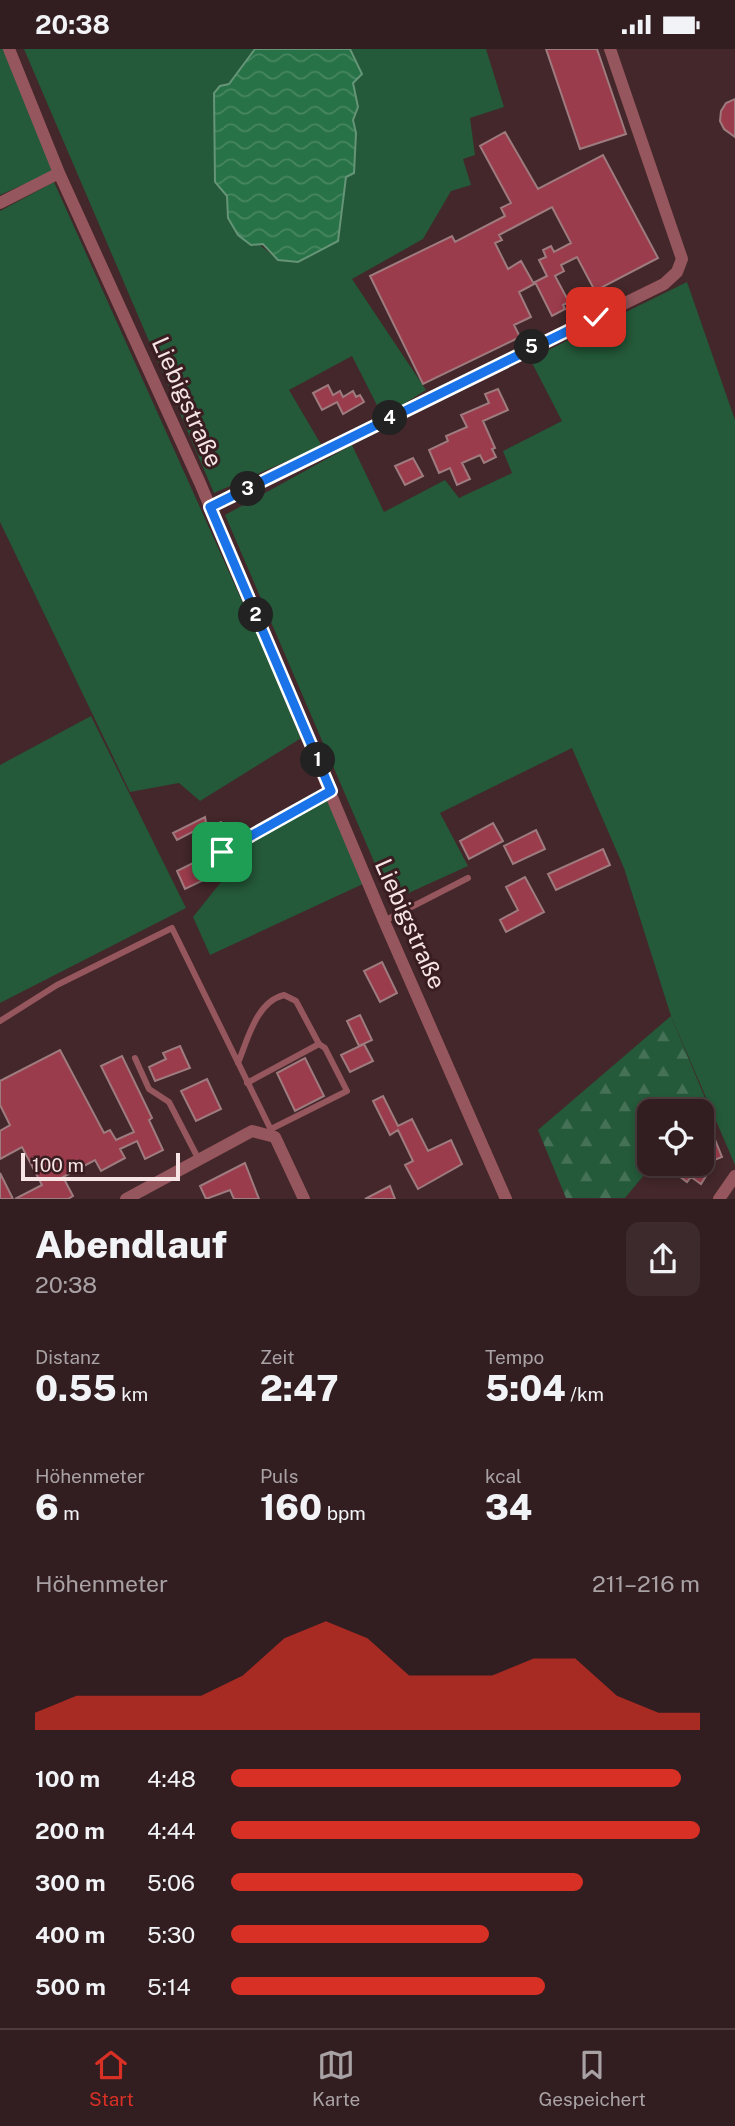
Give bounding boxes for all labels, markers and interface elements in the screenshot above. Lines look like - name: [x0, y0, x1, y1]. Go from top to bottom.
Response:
- text: 20:38: [35, 9, 110, 40]
- pin: [566, 287, 626, 347]
- icon: check: [577, 298, 615, 336]
- pin: 5: [514, 329, 550, 365]
- street label: Liebigstraße: [147, 332, 229, 471]
- text: 5: [525, 335, 538, 357]
- pin: 4: [372, 401, 408, 435]
- text: 4: [383, 406, 396, 428]
- pin: 3: [230, 471, 266, 507]
- text: 3: [241, 477, 254, 499]
- pin: 2: [238, 597, 274, 633]
- text: 2: [249, 603, 262, 625]
- pin: 1: [300, 743, 336, 777]
- text: 1: [313, 748, 322, 770]
- pin: [192, 822, 252, 882]
- icon: arrive: [203, 833, 241, 871]
- street label: Liebigstraße: [370, 854, 452, 993]
- map controls: [637, 1099, 714, 1176]
- button: locate: [637, 1099, 714, 1176]
- scale bar: [21, 1149, 180, 1181]
- text: 100 m: [32, 1154, 84, 1176]
- text: Abendlauf: [35, 1222, 227, 1267]
- button: share: [626, 1222, 700, 1296]
- text: 20:38: [35, 1271, 97, 1298]
- text: Distanz: [35, 1346, 100, 1368]
- text: Zeit: [260, 1346, 295, 1368]
- text: Tempo: [485, 1346, 544, 1368]
- text: 0.55: [35, 1368, 117, 1409]
- text: 2:47: [260, 1368, 339, 1409]
- text: 5:04: [485, 1368, 566, 1409]
- text: km: [117, 1383, 148, 1405]
- text: /km: [566, 1383, 604, 1405]
- text: Höhenmeter: [35, 1465, 145, 1487]
- text: Puls: [260, 1465, 298, 1487]
- text: kcal: [485, 1465, 522, 1487]
- text: 6: [35, 1487, 59, 1528]
- text: 160: [260, 1487, 322, 1528]
- text: 34: [485, 1487, 532, 1528]
- text: m: [59, 1502, 80, 1524]
- text: bpm: [322, 1502, 366, 1524]
- text: Höhenmeter: [35, 1570, 168, 1597]
- text: 211–216 m: [592, 1570, 700, 1597]
- text: 100 m: [35, 1765, 100, 1792]
- text: 4:48: [147, 1765, 196, 1792]
- text: 200 m: [35, 1817, 105, 1844]
- text: 4:44: [147, 1817, 195, 1844]
- text: 300 m: [35, 1869, 106, 1896]
- text: 5:06: [147, 1869, 195, 1896]
- text: 400 m: [35, 1921, 105, 1948]
- text: 5:30: [147, 1921, 195, 1948]
- text: 500 m: [35, 1973, 106, 2000]
- text: 5:14: [147, 1973, 191, 2000]
- tab: Start: [89, 2046, 134, 2110]
- tab: Karte: [312, 2046, 360, 2110]
- tab: Gespeichert: [538, 2046, 646, 2110]

